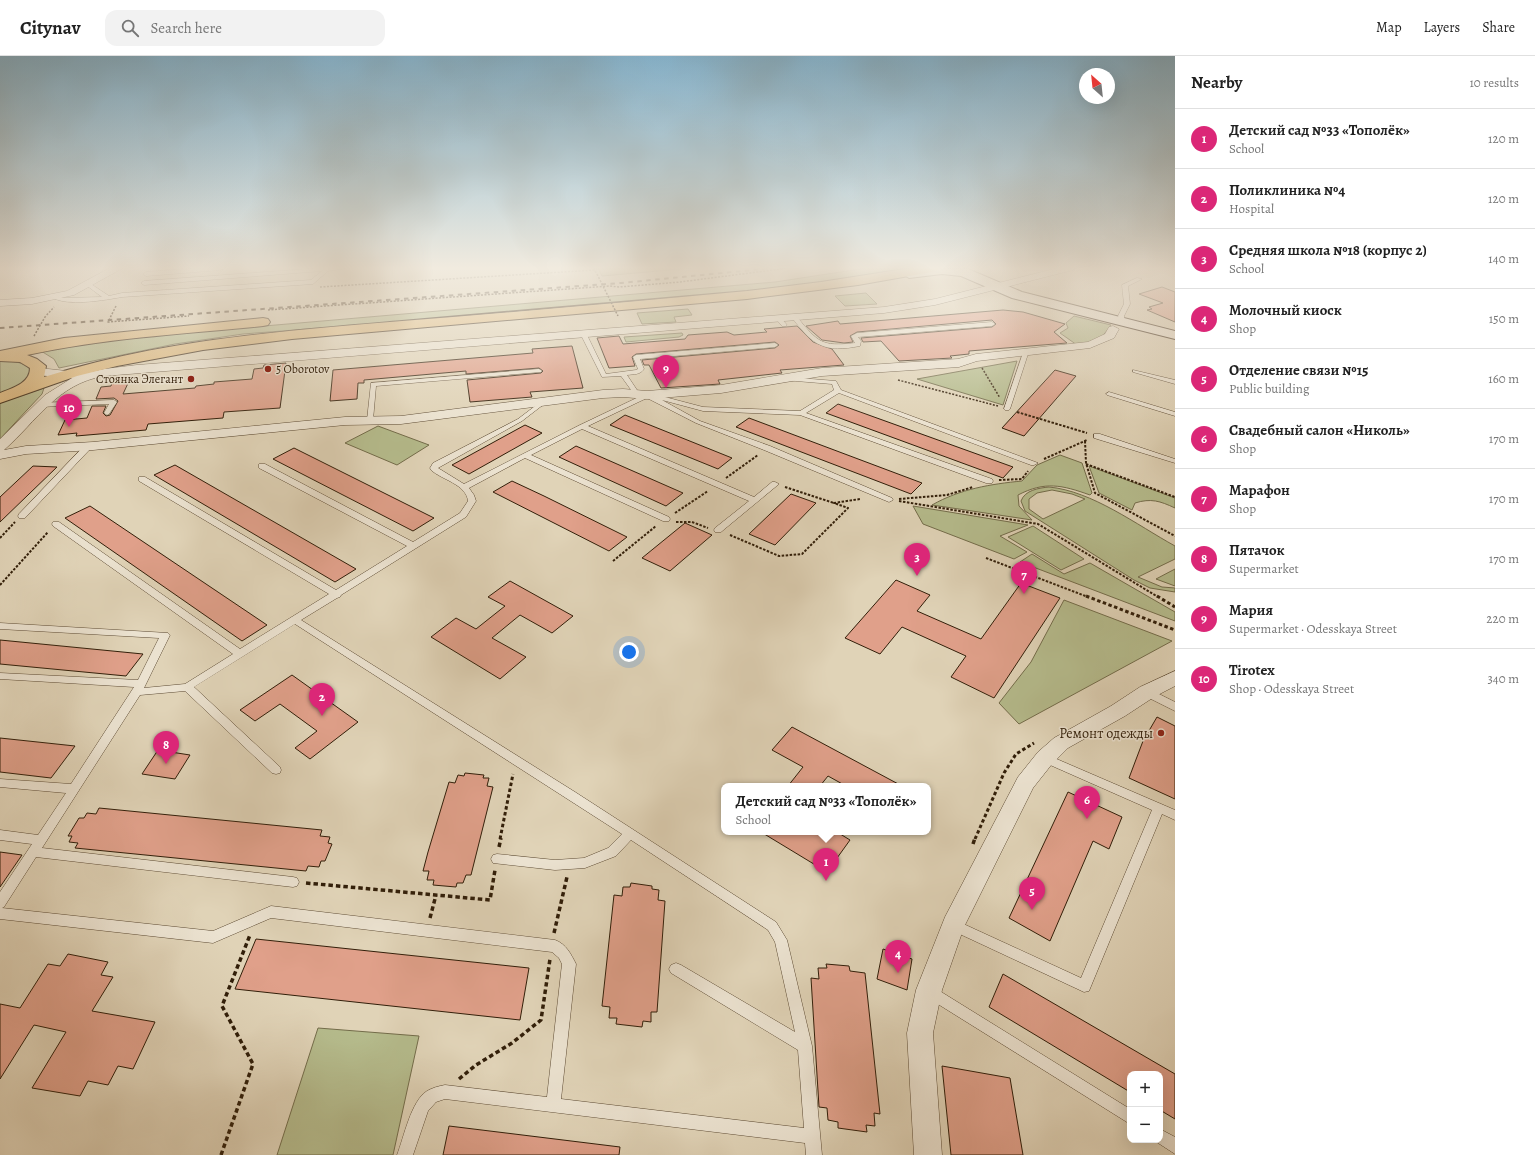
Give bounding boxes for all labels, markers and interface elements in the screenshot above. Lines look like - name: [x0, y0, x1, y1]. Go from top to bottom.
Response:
- search box: [105, 10, 385, 46]
- text: Citynav: [20, 15, 81, 41]
- icon: search: [119, 17, 141, 39]
- text: Search here: [151, 18, 222, 38]
- text: Map: [1376, 18, 1402, 37]
- text: Layers: [1424, 18, 1460, 37]
- text: Share: [1482, 18, 1515, 37]
- north arrow: [1079, 68, 1115, 104]
- text: Nearby: [1191, 71, 1242, 94]
- text: 10 results: [1469, 74, 1519, 91]
- text: Детский сад №33 «Тополёк»: [1229, 120, 1410, 140]
- text: 1: [1202, 130, 1206, 147]
- text: 120 m: [1488, 130, 1519, 147]
- text: School: [1229, 140, 1264, 157]
- text: Поликлиника №4: [1229, 180, 1345, 200]
- text: 2: [1201, 190, 1207, 207]
- text: 120 m: [1488, 190, 1519, 207]
- text: Hospital: [1229, 200, 1274, 217]
- text: Средняя школа №18 (корпус 2): [1229, 240, 1427, 260]
- text: 3: [1201, 250, 1207, 267]
- text: 140 m: [1488, 250, 1519, 267]
- text: School: [1229, 260, 1264, 277]
- text: Молочный киоск: [1229, 300, 1342, 320]
- text: 4: [1201, 310, 1207, 327]
- text: 150 m: [1489, 310, 1519, 327]
- text: Shop: [1229, 320, 1256, 337]
- pin: 9: [653, 355, 679, 388]
- text: Отделение связи №15: [1229, 360, 1369, 380]
- place label: 5 Oborotov: [276, 361, 330, 377]
- marker: 5 Oborotov: [263, 364, 273, 374]
- text: 5: [1201, 370, 1207, 387]
- text: 160 m: [1488, 370, 1519, 387]
- place label: Стоянка Элегант: [96, 371, 184, 387]
- marker: Стоянка Элегант: [186, 374, 196, 384]
- text: Public building: [1229, 380, 1309, 397]
- pin: 10: [56, 394, 82, 427]
- text: Свадебный салон «Николь»: [1229, 420, 1410, 440]
- text: 6: [1201, 430, 1207, 447]
- text: 170 m: [1489, 430, 1519, 447]
- text: Shop: [1229, 440, 1256, 457]
- text: Марафон: [1229, 480, 1290, 500]
- text: 7: [1201, 490, 1207, 507]
- text: 170 m: [1489, 490, 1519, 507]
- text: Shop: [1229, 500, 1256, 517]
- text: Пятачок: [1229, 540, 1285, 560]
- pin: 3: [904, 543, 930, 576]
- text: 8: [1201, 550, 1207, 567]
- text: 170 m: [1489, 550, 1519, 567]
- text: Supermarket: [1229, 560, 1299, 577]
- pin: 7: [1011, 561, 1037, 594]
- text: Мария: [1229, 600, 1273, 620]
- text: 9: [1201, 610, 1207, 627]
- text: 220 m: [1486, 610, 1519, 627]
- text: Supermarket · Odesskaya Street: [1229, 620, 1397, 637]
- your location: [619, 642, 639, 662]
- text: Tirotex: [1229, 660, 1275, 680]
- text: 10: [1198, 670, 1210, 687]
- text: 340 m: [1487, 670, 1519, 687]
- text: Shop · Odesskaya Street: [1229, 680, 1354, 697]
- pin: 2: [309, 683, 335, 716]
- place label: Ремонт одежды: [1059, 724, 1153, 743]
- marker: Ремонт одежды: [1156, 728, 1166, 738]
- pin: 8: [153, 731, 179, 764]
- popup: [721, 783, 931, 835]
- pin: 6: [1074, 786, 1100, 819]
- text: Детский сад №33 «Тополёк»: [736, 791, 916, 811]
- text: School: [736, 811, 771, 828]
- pin: 1: [813, 848, 839, 881]
- pin: 5: [1019, 877, 1045, 910]
- pin: 4: [885, 940, 911, 973]
- map controls: [1127, 1071, 1163, 1143]
- button: +: [1127, 1071, 1163, 1107]
- button: −: [1127, 1107, 1163, 1143]

